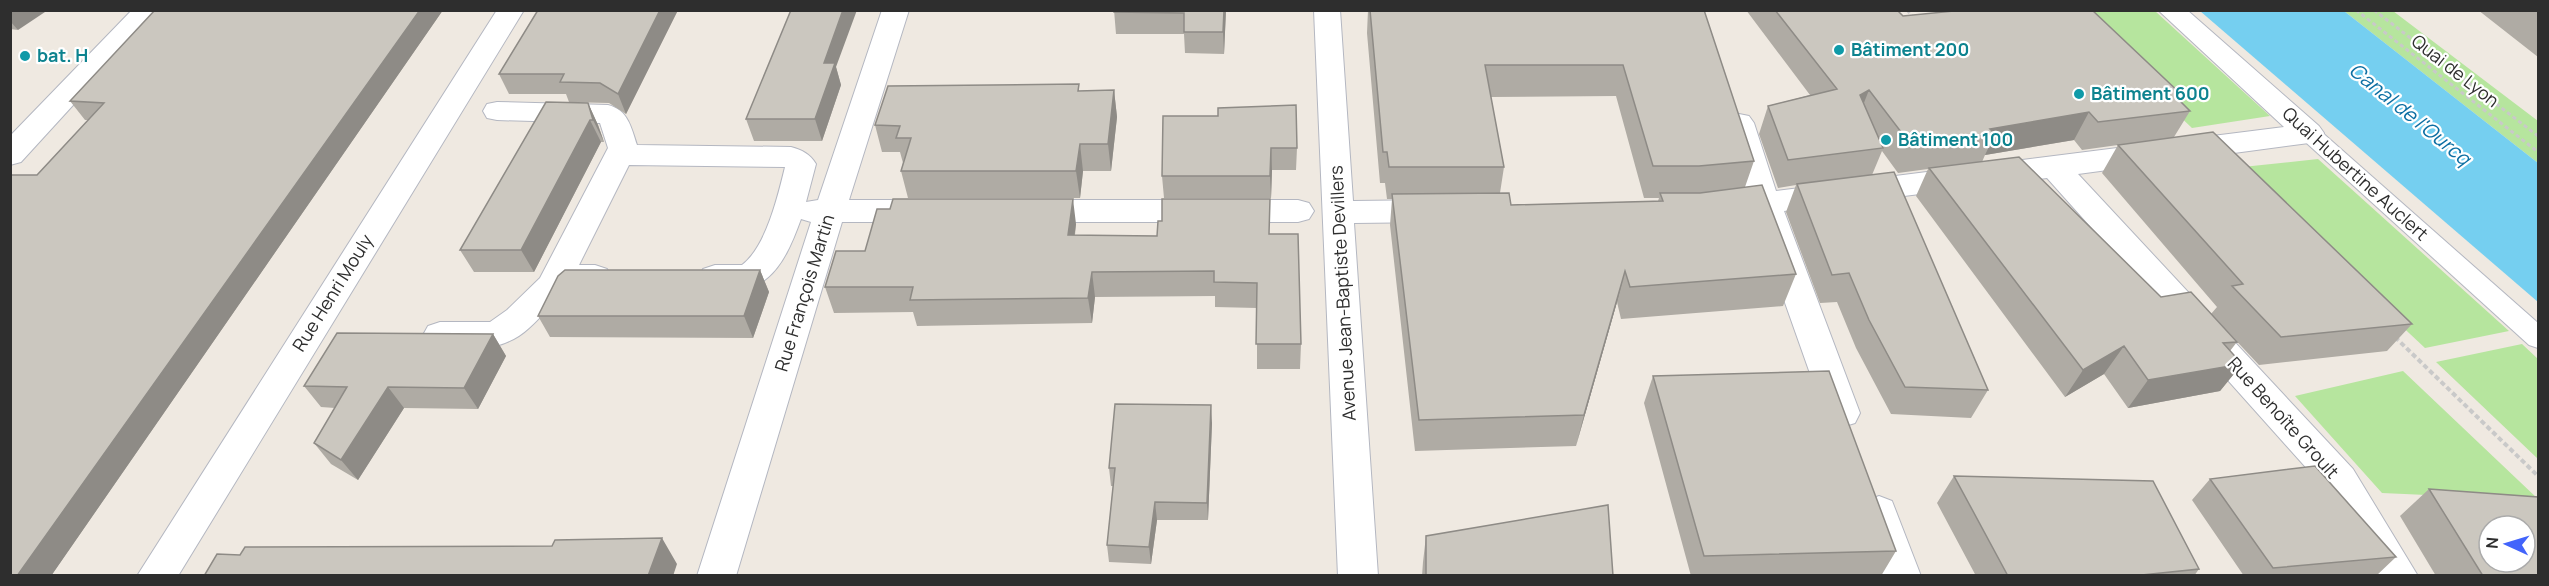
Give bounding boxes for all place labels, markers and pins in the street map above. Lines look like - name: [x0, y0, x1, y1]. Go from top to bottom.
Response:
- place label: Bâtiment 200: [1851, 37, 1969, 61]
- place label: bat. H: [37, 43, 88, 67]
- marker: Bâtiment 200: [1832, 43, 1846, 57]
- marker: bat. H: [18, 49, 32, 63]
- place label: Bâtiment 600: [2091, 81, 2210, 105]
- marker: Bâtiment 600: [2072, 87, 2086, 101]
- place label: Bâtiment 100: [1898, 127, 2013, 151]
- marker: Bâtiment 100: [1879, 133, 1893, 147]

